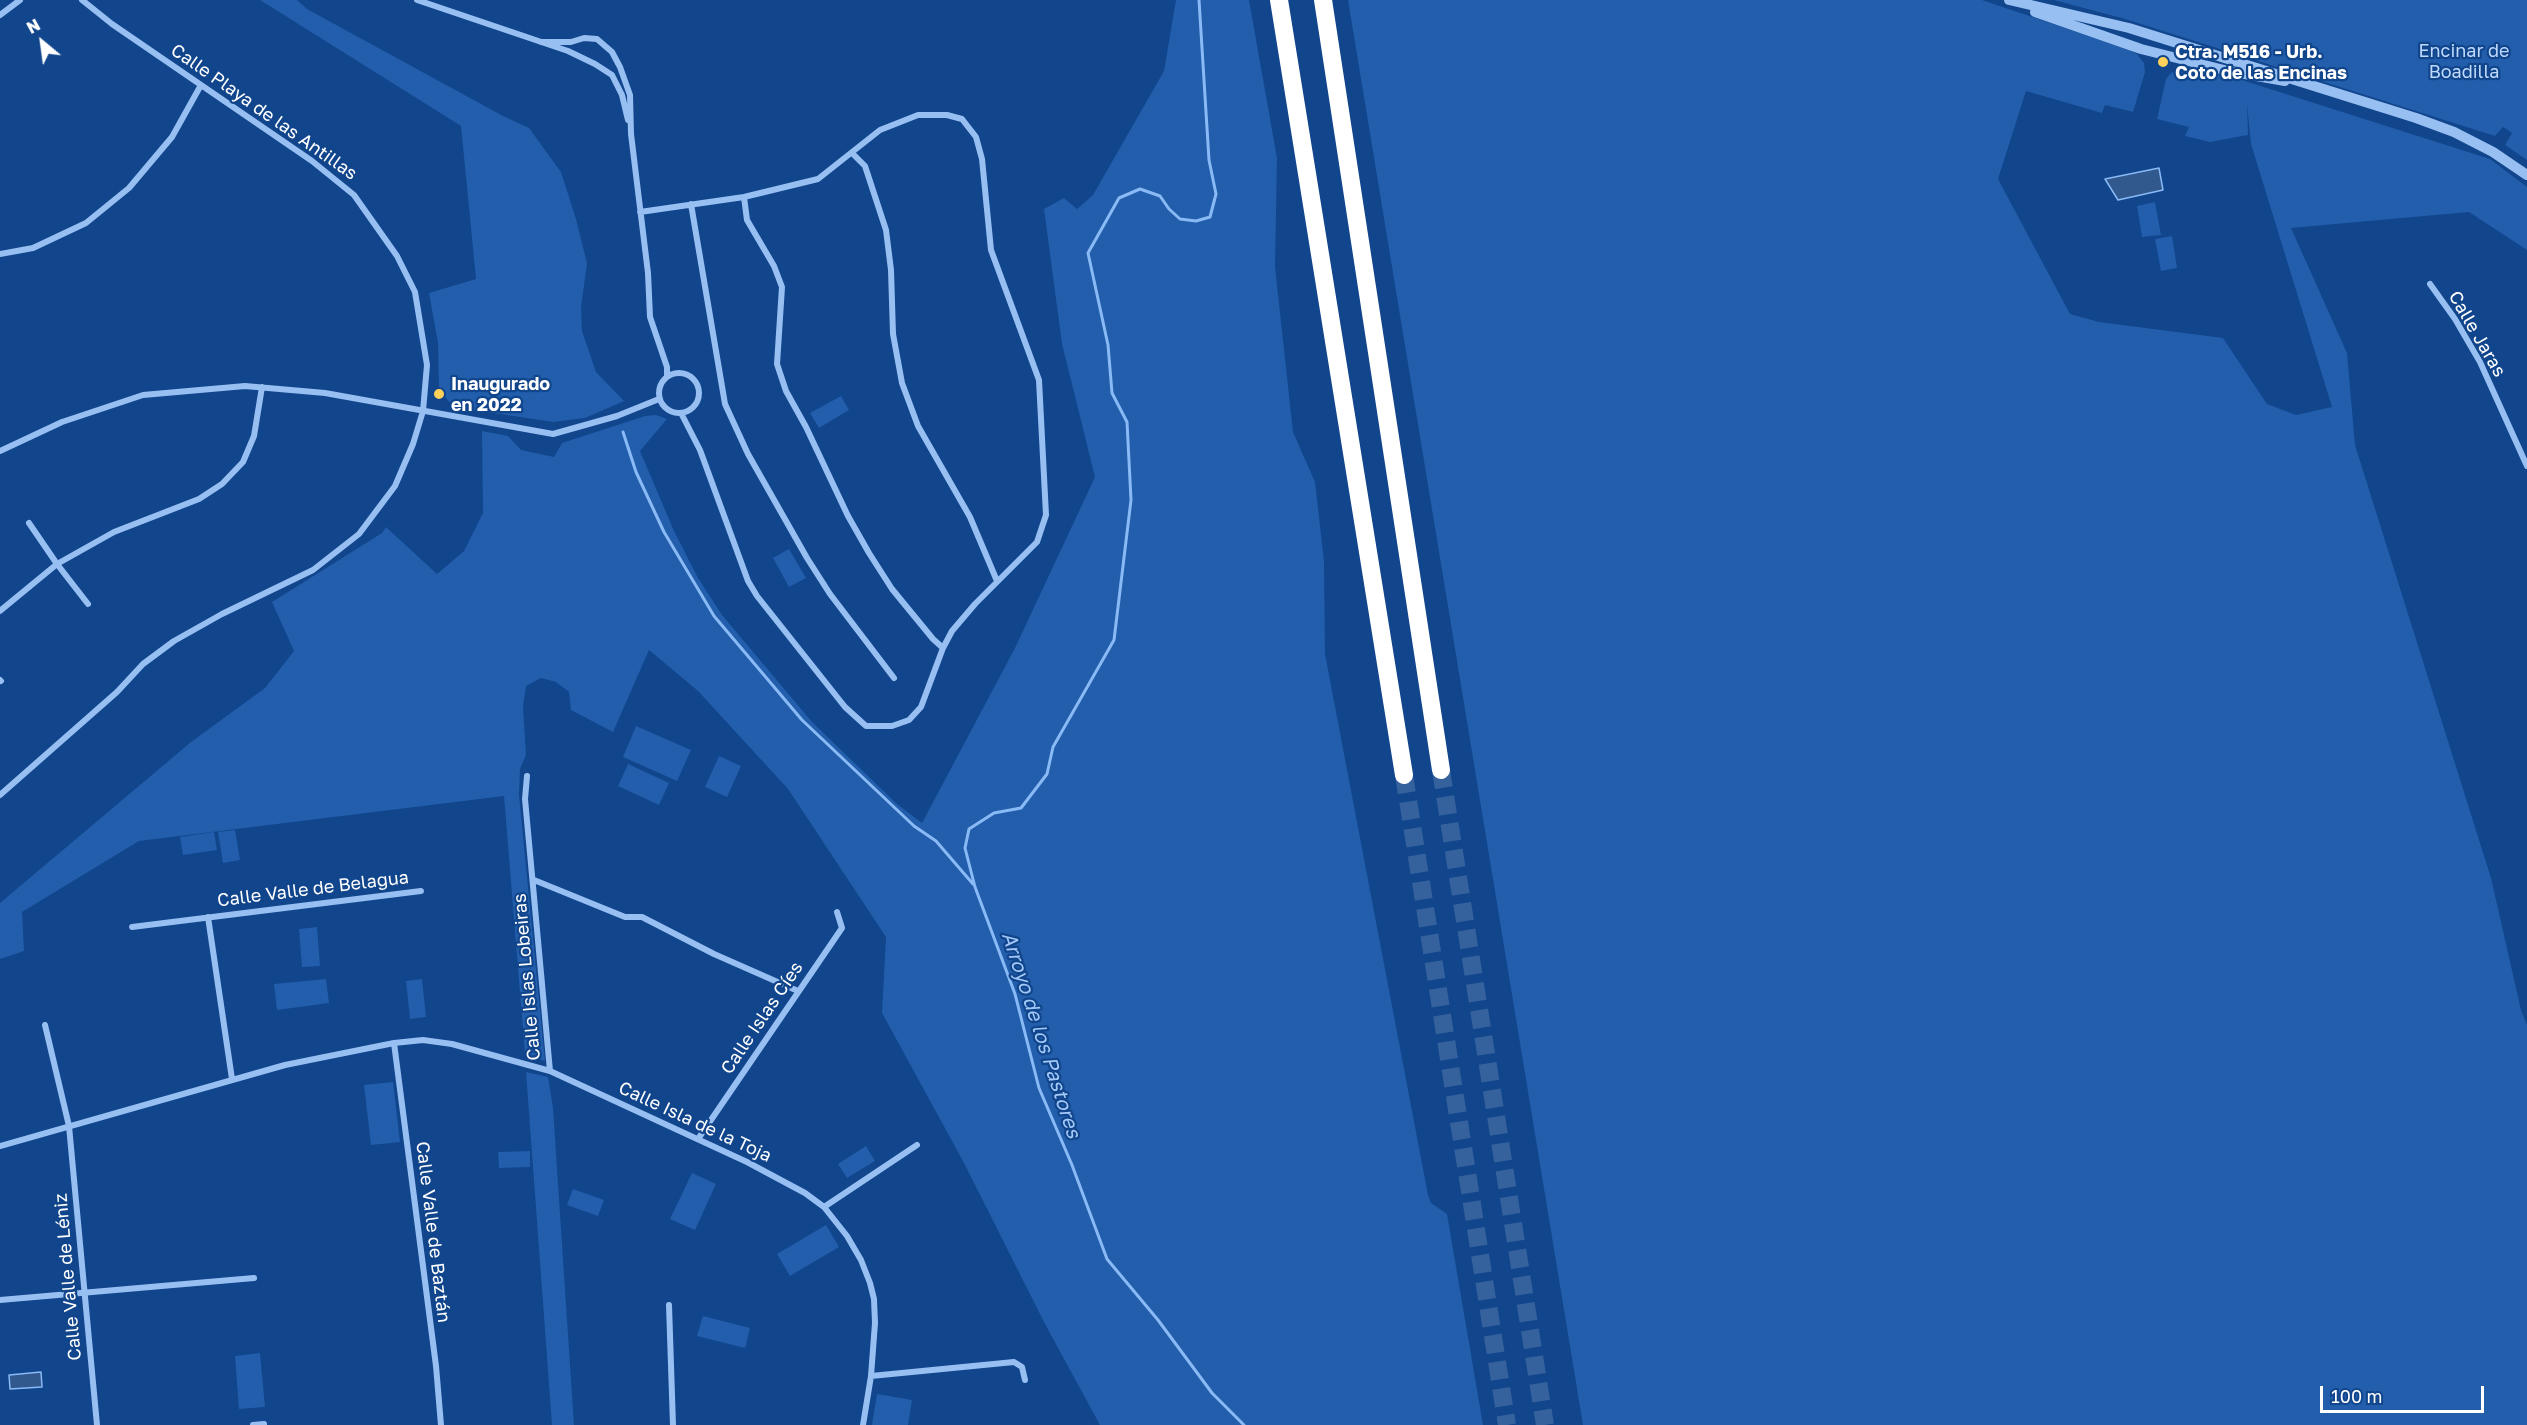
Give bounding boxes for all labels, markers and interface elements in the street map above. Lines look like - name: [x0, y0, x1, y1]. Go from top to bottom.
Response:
- north arrow: [12, 12, 72, 72]
- text: N: [23, 15, 43, 38]
- street label: Calle Playa de las Antillas: [167, 39, 361, 185]
- park label: Encinar de Boadilla: [2419, 40, 2509, 82]
- place label: Ctra. M516 - Urb. Coto de las Encinas: [2175, 41, 2347, 84]
- marker: Ctra. M516 - Urb. Coto de las Encinas: [2156, 55, 2170, 69]
- street label: Calle Jaras: [2444, 287, 2510, 381]
- place label: Inaugurado en 2022: [451, 373, 550, 416]
- marker: Inaugurado en 2022: [432, 387, 446, 401]
- street label: Calle Valle de Belagua: [216, 867, 410, 911]
- street label: Calle Islas Lobeiras: [509, 893, 545, 1061]
- water label: Arroyo de los Pastores: [996, 929, 1086, 1141]
- street label: Calle Islas Cíes: [716, 958, 808, 1078]
- street label: Calle Isla de la Toja: [615, 1077, 775, 1167]
- street label: Calle Valle de Baztán: [411, 1140, 455, 1324]
- street label: Calle Valle de Léniz: [50, 1193, 86, 1361]
- scale bar: [2323, 1374, 2486, 1412]
- text: 100 m: [2331, 1385, 2382, 1407]

